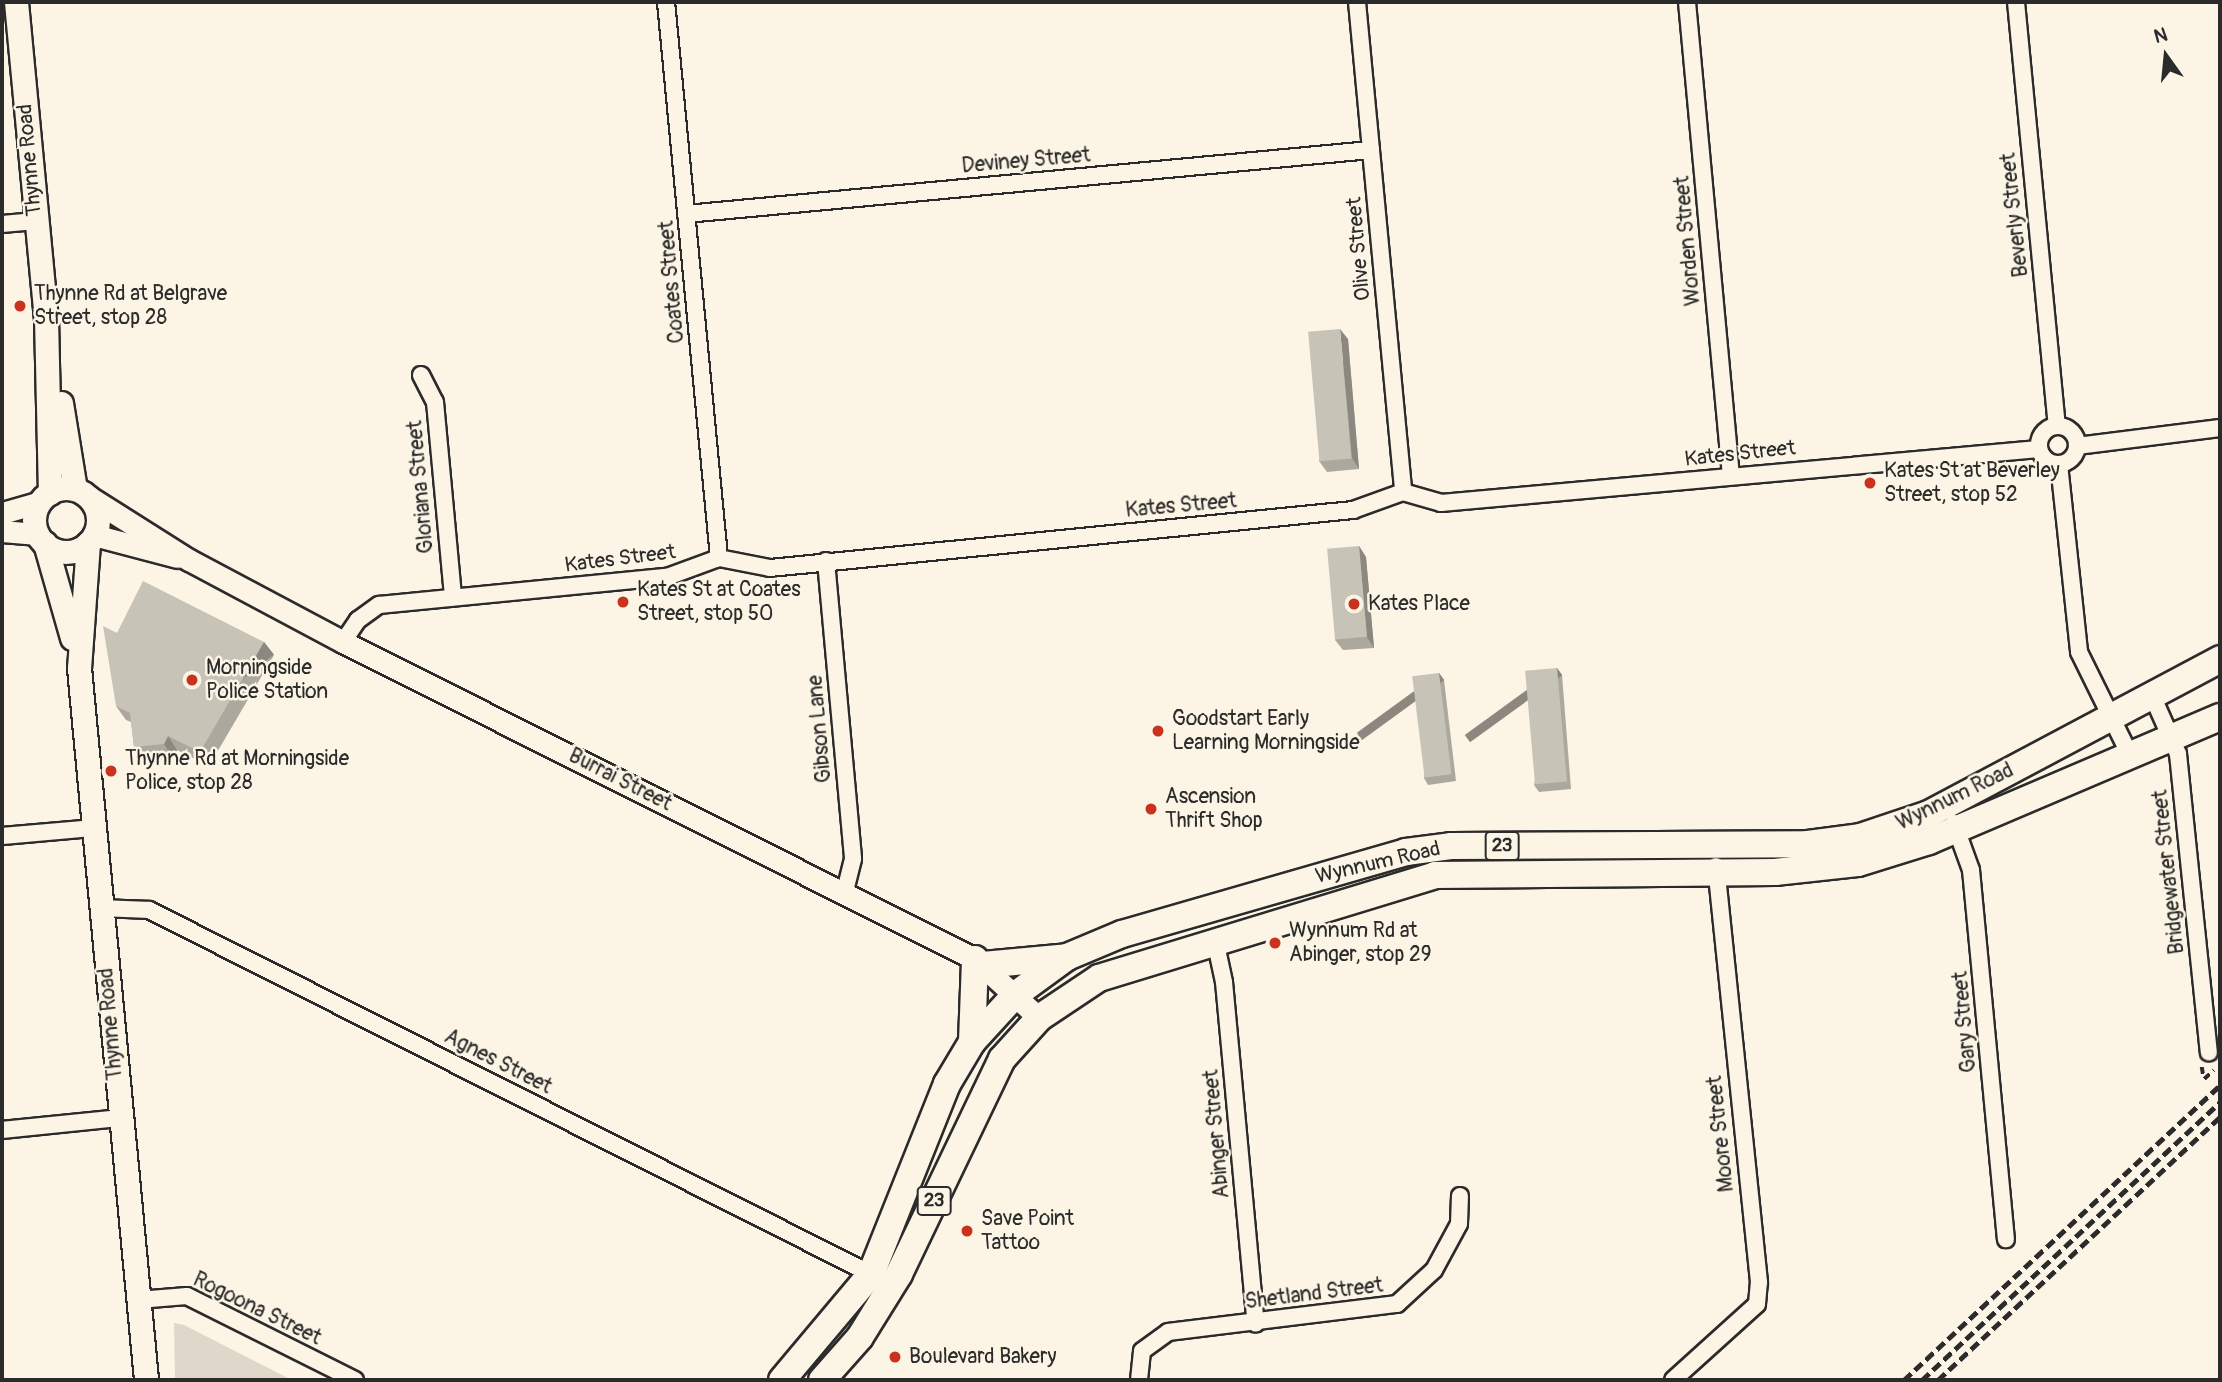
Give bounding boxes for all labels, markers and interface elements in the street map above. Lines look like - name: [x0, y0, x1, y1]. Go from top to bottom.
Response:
- north arrow: [2131, 21, 2201, 91]
- text: N: [2151, 22, 2170, 49]
- street label: Thynne Road: [13, 103, 47, 217]
- street label: Deviney Street: [961, 143, 1091, 179]
- street label: Beverly Street: [1996, 152, 2034, 278]
- street label: Worden Street: [1670, 175, 1706, 307]
- street label: Olive Street: [1342, 196, 1376, 302]
- street label: Coates Street: [654, 220, 690, 344]
- place label: Thynne Rd at Belgrave Street, stop 28: [34, 281, 227, 331]
- marker: Thynne Rd at Belgrave Street, stop 28: [12, 298, 28, 314]
- street label: Gloriana Street: [403, 419, 439, 555]
- street label: Kates Street: [1683, 436, 1797, 472]
- place label: Kates St at Beverley Street, stop 52: [1884, 458, 2060, 508]
- marker: Kates St at Beverley Street, stop 52: [1862, 475, 1878, 491]
- street label: Kates Street: [1124, 489, 1238, 523]
- street label: Kates Street: [563, 540, 677, 578]
- place label: Kates St at Coates Street, stop 50: [637, 577, 801, 627]
- place label: Kates Place: [1368, 591, 1470, 617]
- marker: Kates St at Coates Street, stop 50: [615, 594, 631, 610]
- marker: Kates Place: [1346, 596, 1362, 612]
- place label: Morningside Police Station: [206, 655, 328, 705]
- marker: Morningside Police Station: [184, 672, 200, 688]
- street label: Gibson Lane: [803, 674, 837, 784]
- place label: Goodstart Early Learning Morningside: [1172, 706, 1360, 756]
- marker: Goodstart Early Learning Morningside: [1150, 723, 1166, 739]
- street label: Burrai Street: [564, 743, 676, 817]
- place label: Thynne Rd at Morningside Police, stop 28: [125, 746, 349, 796]
- street label: Wynnum Road: [1892, 758, 2018, 836]
- marker: Thynne Rd at Morningside Police, stop 28: [103, 763, 119, 779]
- place label: Ascension Thrift Shop: [1165, 784, 1263, 834]
- street label: Bridgewater Street: [2148, 788, 2190, 956]
- marker: Ascension Thrift Shop: [1143, 801, 1159, 817]
- road number: 23: [1484, 831, 1520, 862]
- street label: Wynnum Road: [1313, 836, 1443, 890]
- place label: Wynnum Rd at Abinger, stop 29: [1289, 918, 1432, 968]
- marker: Wynnum Rd at Abinger, stop 29: [1267, 935, 1283, 951]
- street label: Thynne Road: [94, 967, 128, 1081]
- street label: Gary Street: [1948, 970, 1982, 1074]
- street label: Agnes Street: [440, 1024, 556, 1100]
- street label: Abinger Street: [1199, 1069, 1235, 1199]
- street label: Moore Street: [1702, 1075, 1740, 1193]
- road number: 23: [916, 1186, 951, 1217]
- place label: Save Point Tattoo: [981, 1206, 1074, 1256]
- marker: Save Point Tattoo: [959, 1223, 975, 1239]
- street label: Rogoona Street: [189, 1267, 325, 1351]
- street label: Shetland Street: [1244, 1273, 1384, 1315]
- place label: Boulevard Bakery: [909, 1344, 1056, 1370]
- marker: Boulevard Bakery: [887, 1349, 903, 1365]

